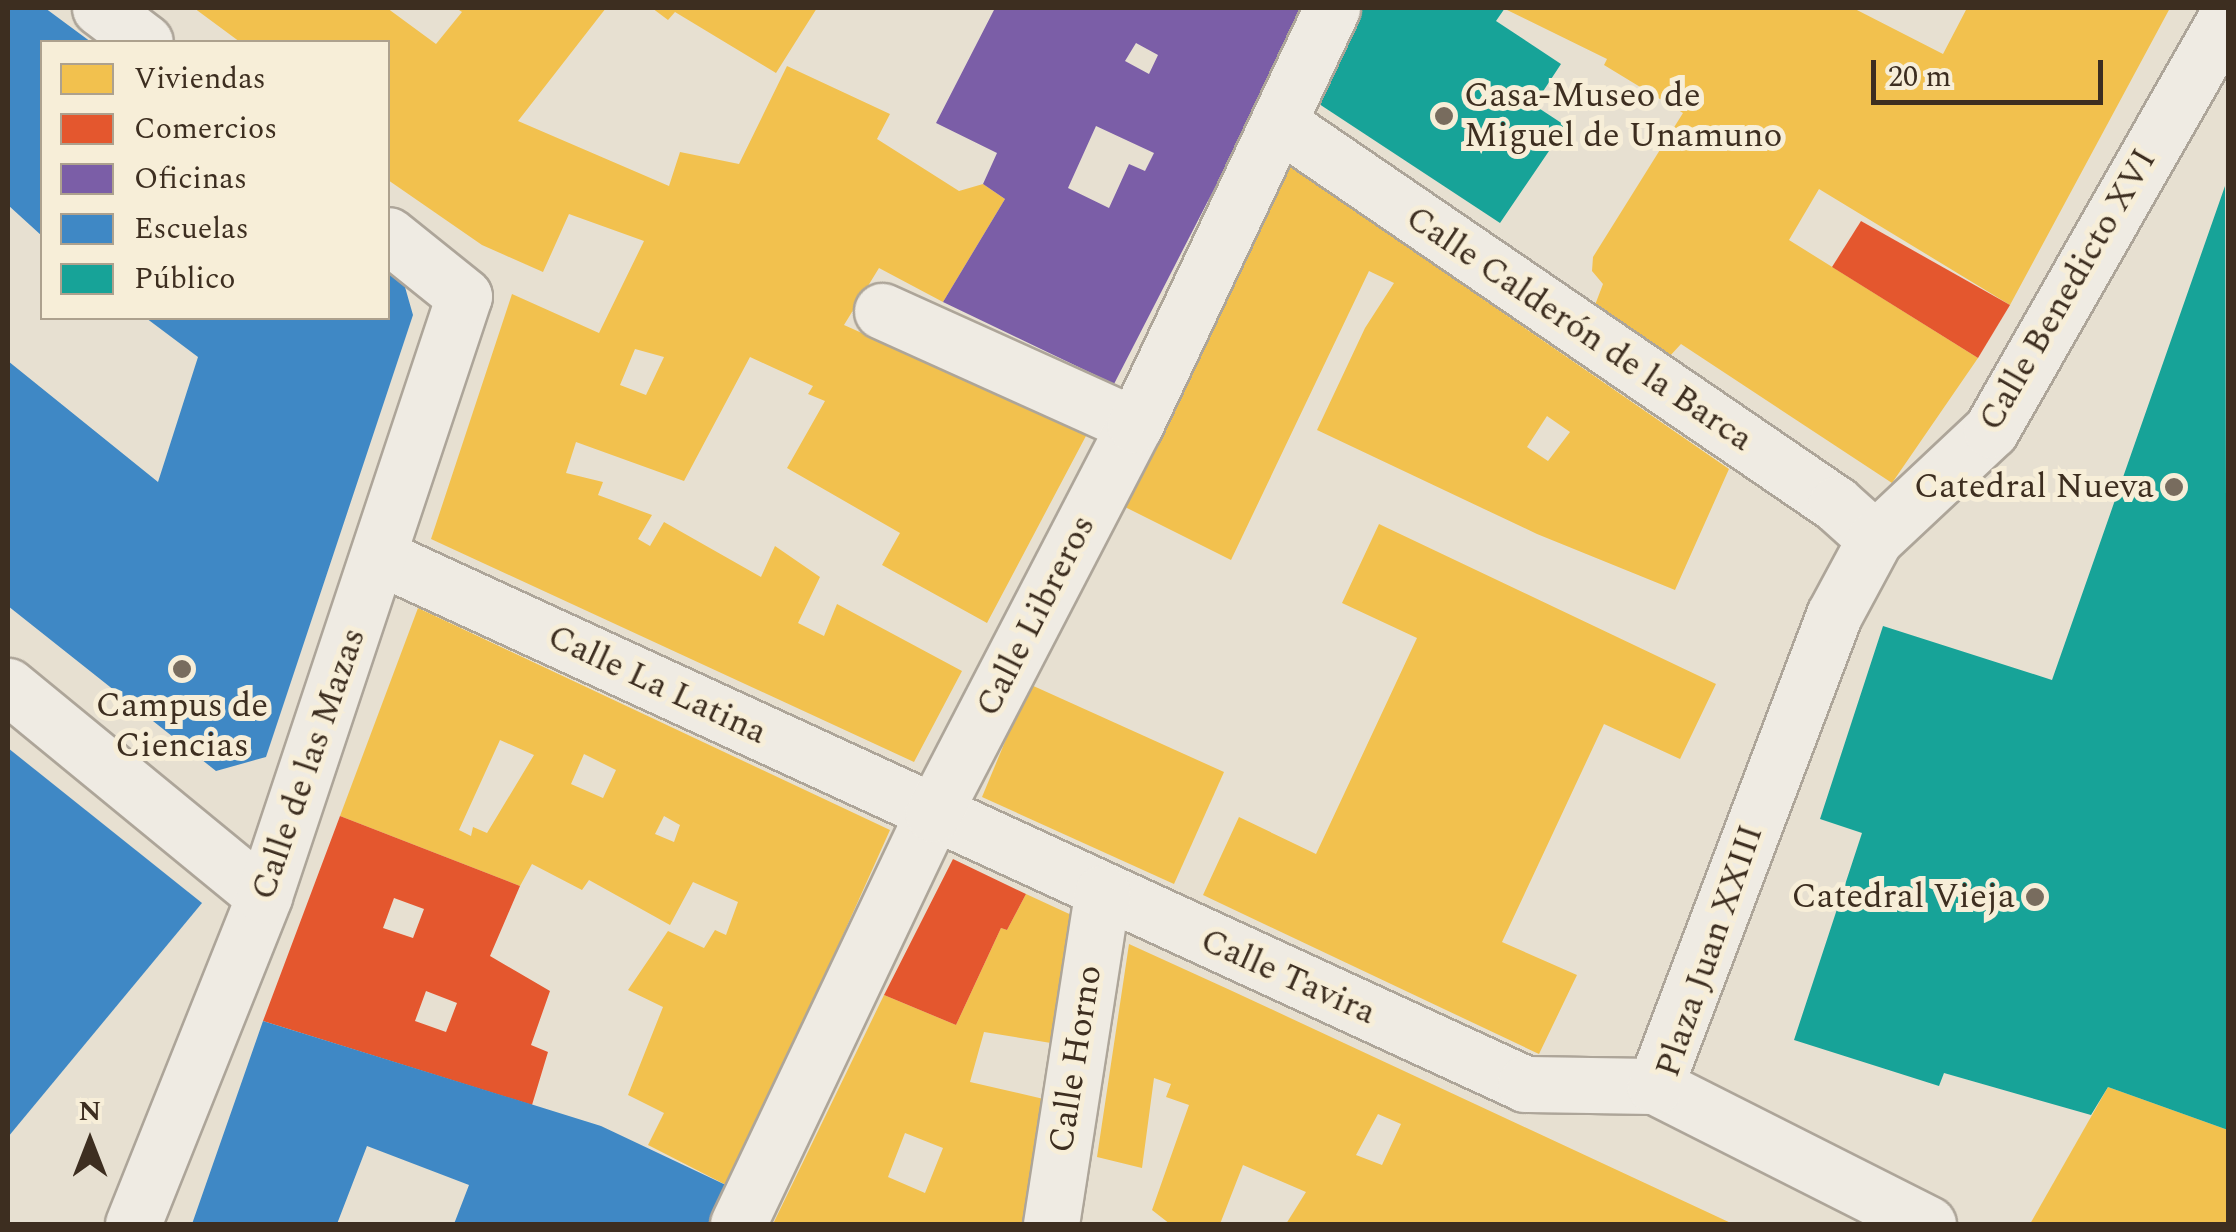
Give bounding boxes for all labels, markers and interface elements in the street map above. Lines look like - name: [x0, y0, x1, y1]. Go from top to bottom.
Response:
- legend: [40, 40, 390, 320]
- scale bar: [1876, 40, 2108, 102]
- text: 20 m: [1888, 54, 1951, 100]
- text: Viviendas: [134, 56, 266, 102]
- place label: Casa-Museo de Miguel de Unamuno: [1464, 75, 1782, 157]
- marker: Casa-Museo de Miguel de Unamuno: [1433, 105, 1455, 127]
- text: Comercios: [134, 106, 277, 152]
- street label: Calle Benedicto XVI: [1970, 142, 2166, 438]
- text: Oficinas: [134, 156, 247, 202]
- street label: Calle Calderón de la Barca: [1398, 197, 1760, 461]
- text: Escuelas: [134, 206, 249, 252]
- text: Público: [134, 256, 236, 302]
- place label: Catedral Nueva: [1914, 466, 2154, 508]
- marker: Catedral Nueva: [2163, 476, 2185, 498]
- street label: Calle Libreros: [967, 508, 1105, 724]
- street label: Calle La Latina: [541, 616, 773, 754]
- street label: Calle de las Mazas: [243, 623, 375, 905]
- marker: Campus de Ciencias: [171, 658, 193, 680]
- place label: Campus de Ciencias: [96, 685, 268, 767]
- street label: Plaza Juan XXIII: [1647, 820, 1773, 1082]
- place label: Catedral Vieja: [1791, 876, 2015, 918]
- marker: Catedral Vieja: [2024, 886, 2046, 908]
- street label: Calle Tavira: [1194, 920, 1382, 1034]
- street label: Calle Horno: [1040, 962, 1112, 1156]
- text: N: [79, 1090, 101, 1133]
- north arrow: [40, 1092, 140, 1192]

